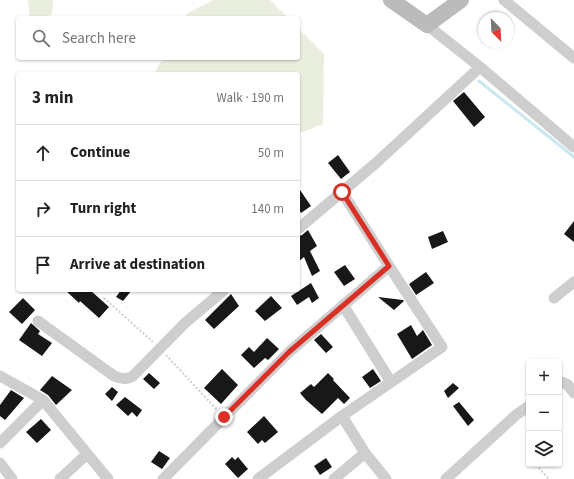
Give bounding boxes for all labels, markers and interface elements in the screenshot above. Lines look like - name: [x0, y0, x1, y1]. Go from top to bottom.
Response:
- north arrow: [478, 12, 514, 48]
- search box: [16, 16, 300, 60]
- icon: search: [30, 27, 52, 49]
- text: Search here: [62, 28, 136, 49]
- text: 3 min: [32, 86, 73, 110]
- text: Walk · 190 m: [216, 89, 284, 107]
- icon: ahead: [32, 142, 54, 164]
- text: Continue: [70, 142, 130, 163]
- text: 50 m: [258, 144, 284, 162]
- route start: [333, 183, 351, 201]
- icon: right: [32, 198, 54, 220]
- text: Turn right: [70, 198, 136, 219]
- text: 140 m: [251, 200, 284, 218]
- icon: arrive: [32, 254, 54, 276]
- text: Arrive at destination: [70, 254, 205, 275]
- map controls: [526, 359, 562, 467]
- button: +: [526, 359, 562, 395]
- button: −: [526, 395, 562, 431]
- route end: [215, 408, 233, 426]
- button: layers: [526, 431, 562, 467]

